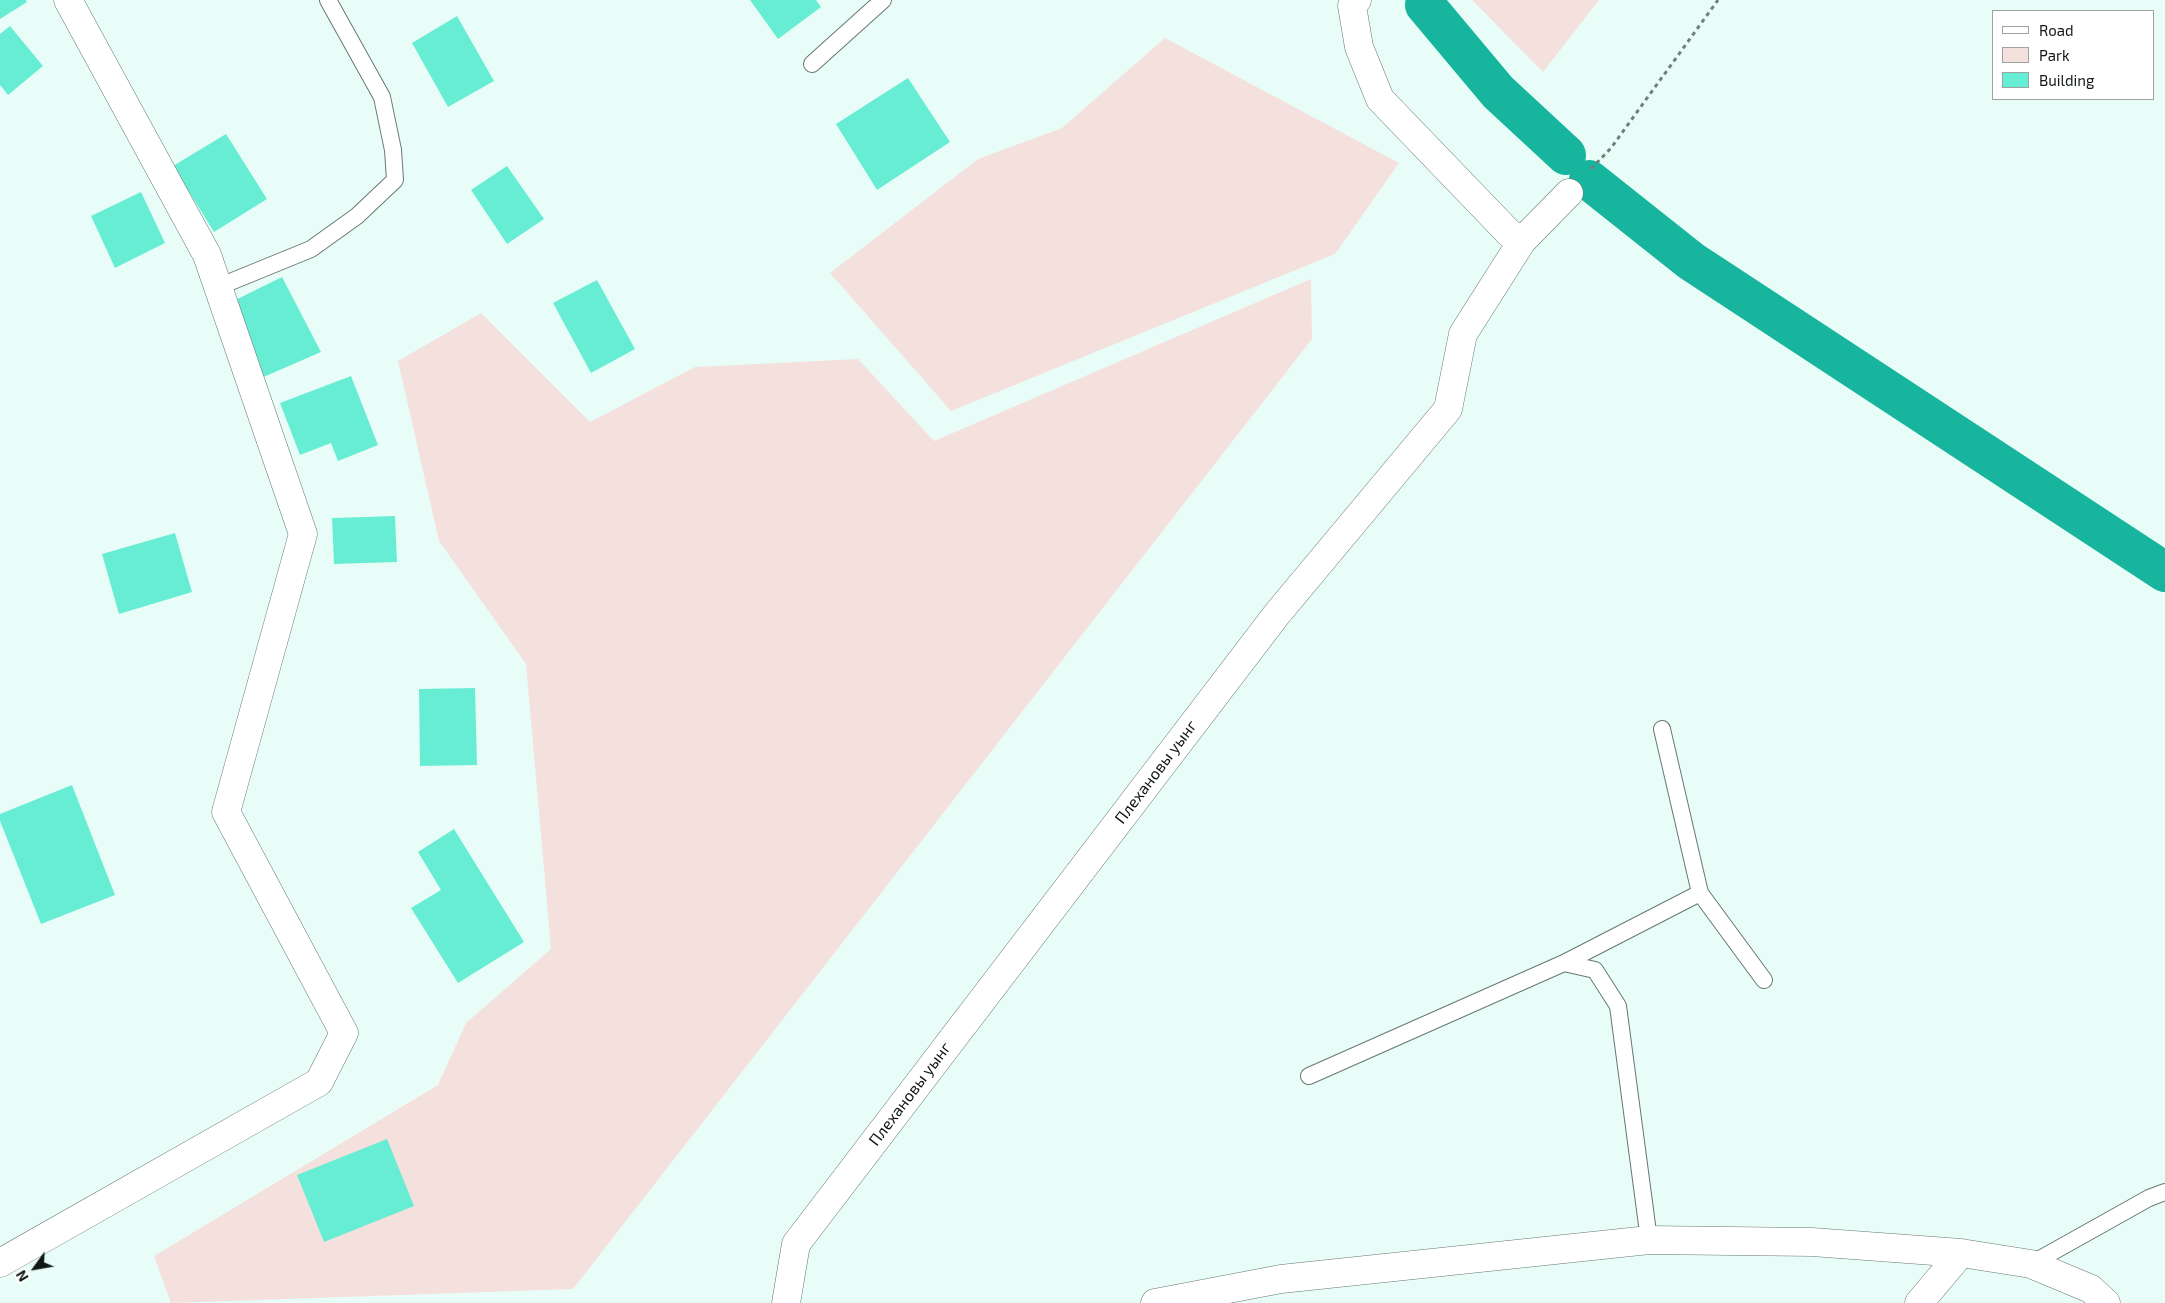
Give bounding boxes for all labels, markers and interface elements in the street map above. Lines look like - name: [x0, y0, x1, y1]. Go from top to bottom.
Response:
- legend: [1992, 10, 2155, 100]
- text: Road: [2039, 21, 2074, 39]
- text: Park: [2039, 46, 2070, 64]
- text: Building: [2039, 71, 2094, 89]
- street label: Плехановы уынг: [1111, 716, 1201, 828]
- street label: Плехановы уынг: [865, 1038, 955, 1150]
- north arrow: [10, 1243, 60, 1293]
- text: N: [12, 1267, 32, 1285]

